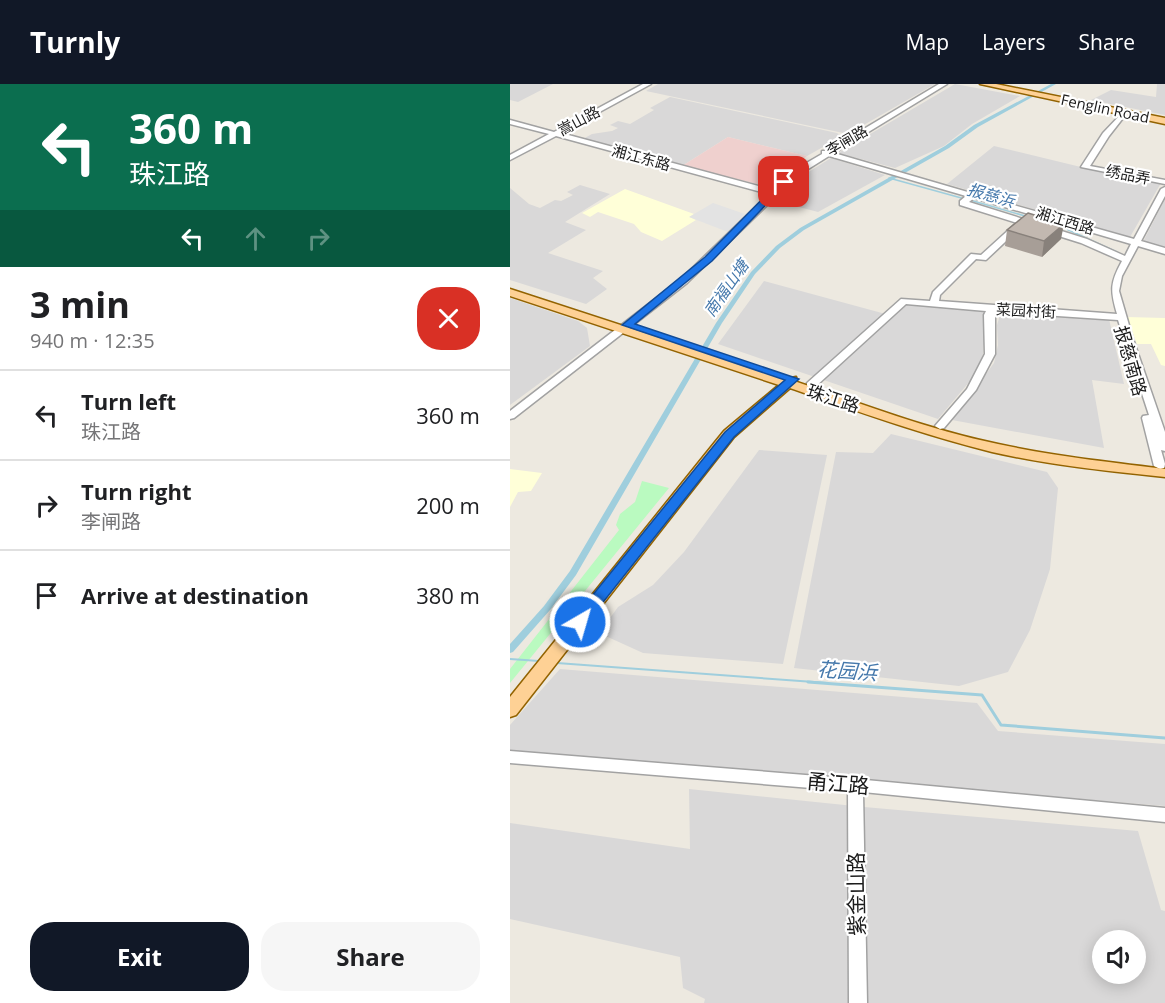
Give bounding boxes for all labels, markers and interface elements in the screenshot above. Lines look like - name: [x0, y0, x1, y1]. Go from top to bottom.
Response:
- text: Turnly: [30, 23, 120, 61]
- text: Map: [906, 28, 949, 56]
- text: Layers: [982, 28, 1046, 56]
- text: Share: [1079, 28, 1135, 56]
- street label: Fenglin Road: [1059, 89, 1151, 127]
- text: 360 m: [129, 99, 253, 156]
- street label: 嵩山路: [554, 101, 603, 140]
- icon: left: [30, 108, 108, 186]
- street label: 李闸路: [822, 120, 871, 160]
- street label: 湘江东路: [610, 140, 673, 174]
- text: 珠江路: [129, 155, 210, 192]
- pin: [758, 156, 809, 207]
- street label: 绣品弄: [1104, 160, 1152, 188]
- icon: arrive: [767, 165, 800, 198]
- water label: 报慈浜: [965, 178, 1019, 213]
- street label: 湘江西路: [1034, 202, 1097, 238]
- icon: left: [176, 222, 209, 255]
- icon: ahead: [239, 222, 272, 255]
- icon: right: [302, 222, 335, 255]
- water label: 南福山塘: [699, 253, 755, 321]
- text: 3 min: [30, 280, 130, 329]
- button: close: [417, 287, 480, 350]
- street label: 菜园村街: [996, 298, 1057, 322]
- street label: 报慈南路: [1110, 323, 1152, 399]
- text: 940 m · 12:35: [30, 327, 155, 354]
- street label: 珠江路: [804, 378, 863, 418]
- text: Turn left: [81, 386, 176, 416]
- icon: left: [30, 399, 63, 432]
- text: 360 m: [416, 400, 480, 430]
- text: 珠江路: [81, 418, 141, 445]
- text: Turn right: [81, 476, 192, 506]
- icon: right: [30, 489, 63, 522]
- text: 200 m: [416, 490, 480, 520]
- text: 李闸路: [81, 508, 141, 535]
- icon: arrive: [30, 579, 63, 612]
- text: Arrive at destination: [81, 580, 309, 610]
- text: 380 m: [416, 580, 480, 610]
- position arrow: [548, 590, 612, 654]
- water label: 花园浜: [816, 655, 880, 686]
- street label: 甬江路: [805, 766, 871, 800]
- street label: 紫金山路: [841, 852, 871, 936]
- button: Exit: [30, 922, 249, 991]
- button: Share: [261, 922, 480, 991]
- map controls: [1092, 930, 1146, 984]
- button: sound: [1092, 930, 1146, 984]

